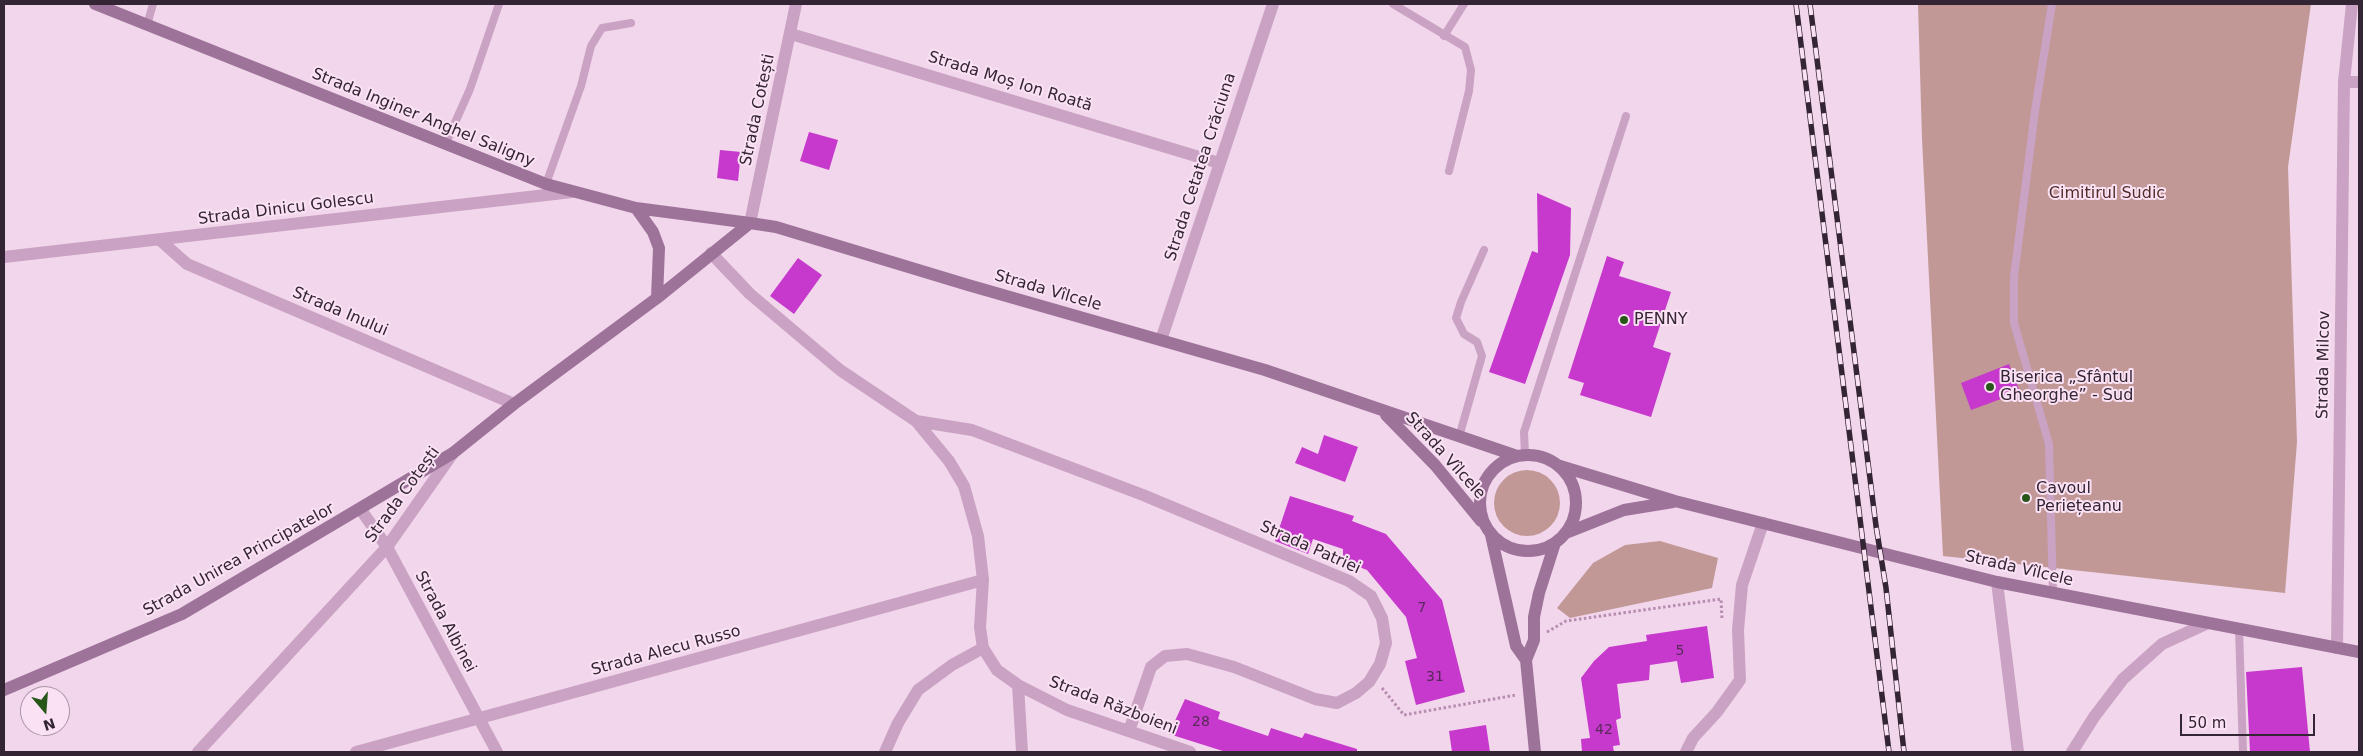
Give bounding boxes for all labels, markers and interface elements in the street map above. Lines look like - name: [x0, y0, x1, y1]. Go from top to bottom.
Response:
- street label: Strada Moș Ion Roată: [926, 48, 1094, 116]
- street label: Strada Cotești: [737, 52, 779, 168]
- street label: Strada Inginer Anghel Saligny: [309, 64, 537, 172]
- street label: Strada Cetatea Crăciuna: [1161, 70, 1241, 264]
- park label: Cimitirul Sudic: [2049, 184, 2165, 204]
- street label: Strada Dinicu Golescu: [197, 189, 375, 229]
- street label: Strada Vîlcele: [992, 267, 1104, 315]
- street label: Strada Inului: [289, 283, 391, 341]
- place label: PENNY: [1634, 310, 1687, 330]
- street label: Strada Milcov: [2313, 311, 2335, 419]
- marker: PENNY: [1618, 314, 1630, 326]
- place label: Biserica „Sfântul Gheorghe” - Sud: [2000, 368, 2133, 406]
- marker: Biserica „Sfântul Gheorghe” - Sud: [1984, 381, 1996, 393]
- street label: Strada Vîlcele: [1401, 408, 1489, 504]
- street label: Strada Cotești: [362, 443, 444, 547]
- place label: Cavoul Periețeanu: [2036, 479, 2122, 517]
- marker: Cavoul Periețeanu: [2020, 492, 2032, 504]
- street label: Strada Unirea Principatelor: [140, 499, 338, 621]
- street label: Strada Patriei: [1257, 517, 1363, 579]
- street label: Strada Vîlcele: [1963, 547, 2075, 591]
- street label: Strada Albinei: [410, 568, 480, 676]
- house number: 7: [1418, 600, 1426, 616]
- street label: Strada Alecu Russo: [589, 622, 743, 680]
- house number: 5: [1676, 643, 1684, 659]
- house number: 31: [1426, 669, 1444, 685]
- street label: Strada Războieni: [1046, 673, 1180, 739]
- north arrow: [20, 686, 70, 736]
- scale bar: [2183, 704, 2318, 736]
- house number: 28: [1192, 714, 1210, 730]
- text: 50 m: [2188, 714, 2226, 732]
- text: N: [41, 715, 57, 734]
- house number: 42: [1595, 722, 1613, 738]

